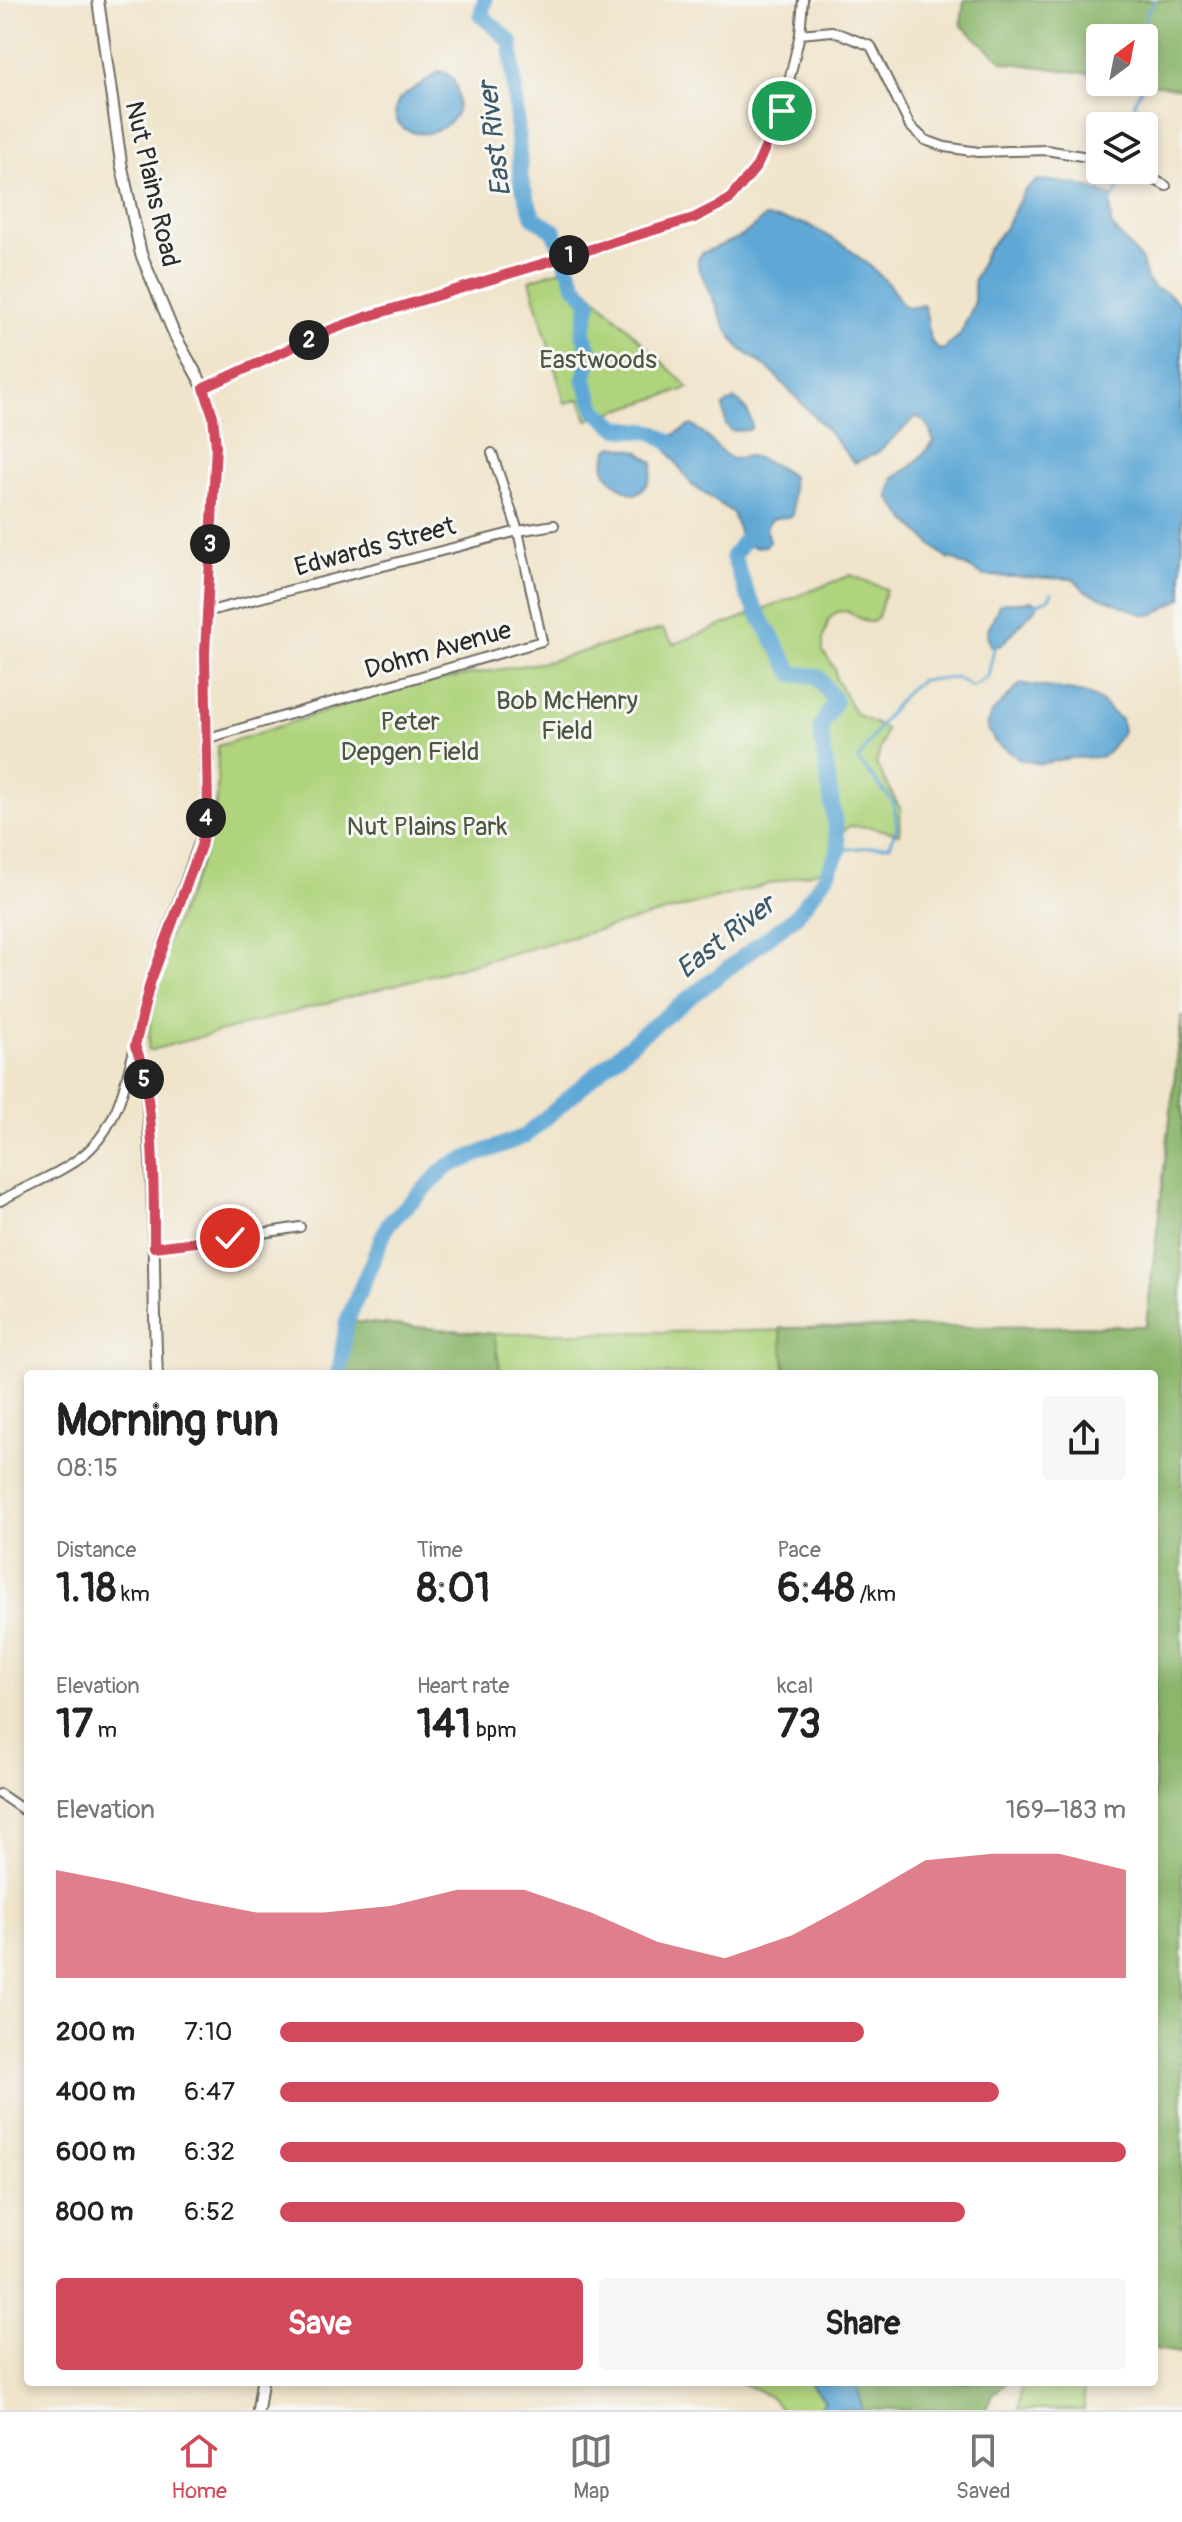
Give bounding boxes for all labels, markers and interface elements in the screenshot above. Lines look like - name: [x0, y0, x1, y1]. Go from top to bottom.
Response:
- north arrow: [1086, 24, 1158, 96]
- map controls: [1086, 24, 1158, 184]
- water label: East River: [470, 76, 519, 199]
- pin: [748, 77, 816, 145]
- icon: arrive: [760, 89, 804, 133]
- street label: Nut Plains Road: [117, 98, 187, 270]
- button: layers: [1086, 112, 1158, 184]
- pin: 1: [549, 235, 589, 275]
- text: 1: [565, 241, 573, 269]
- pin: 2: [289, 320, 329, 360]
- text: 2: [303, 326, 315, 354]
- park label: Eastwoods: [539, 344, 657, 376]
- street label: Edwards Street: [291, 510, 459, 584]
- pin: 3: [190, 524, 230, 564]
- text: 3: [204, 530, 216, 558]
- street label: Dohm Avenue: [361, 614, 515, 686]
- park label: Bob McHenry Field: [496, 685, 638, 747]
- park label: Peter Depgen Field: [340, 706, 480, 768]
- pin: 4: [186, 798, 226, 838]
- text: 4: [200, 804, 212, 832]
- park label: Nut Plains Park: [347, 811, 508, 843]
- water label: East River: [670, 886, 785, 986]
- pin: 5: [124, 1059, 164, 1099]
- text: 5: [138, 1065, 150, 1093]
- pin: [196, 1204, 264, 1272]
- icon: check: [208, 1216, 252, 1260]
- text: Morning run: [56, 1394, 279, 1449]
- button: share: [1042, 1396, 1126, 1480]
- text: 08:15: [56, 1452, 118, 1484]
- text: Distance: [56, 1536, 136, 1564]
- text: Time: [417, 1536, 463, 1564]
- text: Pace: [777, 1536, 821, 1564]
- text: 1.18: [56, 1564, 116, 1613]
- text: 8:01: [417, 1564, 490, 1613]
- text: 6:48: [777, 1564, 855, 1613]
- text: km: [116, 1580, 150, 1608]
- text: /km: [855, 1580, 896, 1608]
- text: Elevation: [56, 1672, 140, 1700]
- text: Heart rate: [417, 1672, 509, 1700]
- text: kcal: [777, 1672, 813, 1700]
- text: 17: [56, 1700, 93, 1749]
- text: 141: [417, 1700, 471, 1749]
- text: 73: [777, 1700, 821, 1749]
- text: m: [93, 1716, 117, 1744]
- text: bpm: [471, 1716, 517, 1744]
- text: Elevation: [56, 1794, 155, 1826]
- text: 169–183 m: [1005, 1794, 1126, 1826]
- text: 200 m: [56, 2016, 135, 2048]
- text: 7:10: [184, 2016, 233, 2048]
- text: 400 m: [56, 2076, 135, 2108]
- text: 6:47: [184, 2076, 235, 2108]
- text: 600 m: [56, 2136, 135, 2168]
- text: 6:32: [184, 2136, 235, 2168]
- text: 800 m: [56, 2196, 133, 2228]
- text: 6:52: [184, 2196, 235, 2228]
- button: Save: [56, 2278, 583, 2370]
- button: Share: [599, 2278, 1126, 2370]
- tab: Home: [171, 2429, 227, 2505]
- tab: Map: [569, 2429, 613, 2505]
- tab: Saved: [956, 2429, 1011, 2505]

